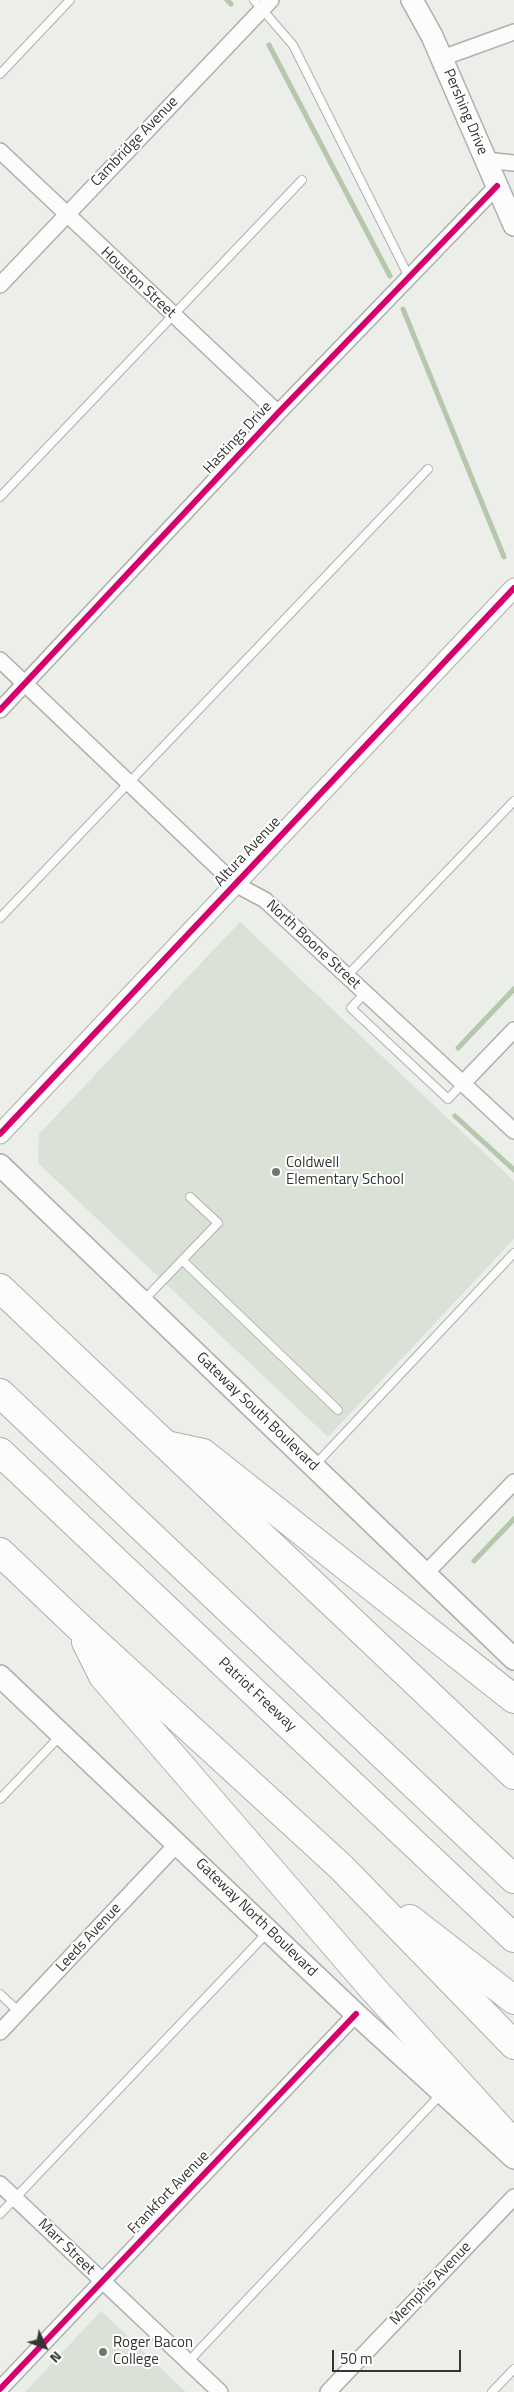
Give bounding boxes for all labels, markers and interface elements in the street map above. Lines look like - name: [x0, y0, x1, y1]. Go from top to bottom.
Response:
- street label: Pershing Drive: [439, 66, 491, 158]
- street label: Cambridge Avenue: [88, 93, 182, 191]
- street label: Houston Street: [97, 244, 179, 322]
- street label: Hastings Drive: [200, 398, 276, 478]
- street label: Altura Avenue: [211, 813, 285, 891]
- street label: North Boone Street: [262, 897, 364, 993]
- place label: Coldwell Elementary School: [286, 1154, 404, 1189]
- marker: Coldwell Elementary School: [270, 1166, 282, 1178]
- street label: Gateway South Boulevard: [192, 1349, 322, 1475]
- street label: Patriot Freeway: [214, 1654, 300, 1736]
- street label: Gateway North Boulevard: [191, 1855, 321, 1981]
- street label: Leeds Avenue: [53, 1900, 125, 1976]
- street label: Frankfort Avenue: [125, 2148, 213, 2238]
- street label: Marr Street: [34, 2215, 98, 2279]
- street label: Memphis Avenue: [387, 2239, 475, 2329]
- north arrow: [20, 2322, 70, 2372]
- place label: Roger Bacon College: [113, 2334, 193, 2369]
- scale bar: [334, 2340, 463, 2372]
- marker: Roger Bacon College: [97, 2346, 109, 2358]
- text: N: [45, 2347, 67, 2368]
- text: 50 m: [340, 2347, 373, 2370]

